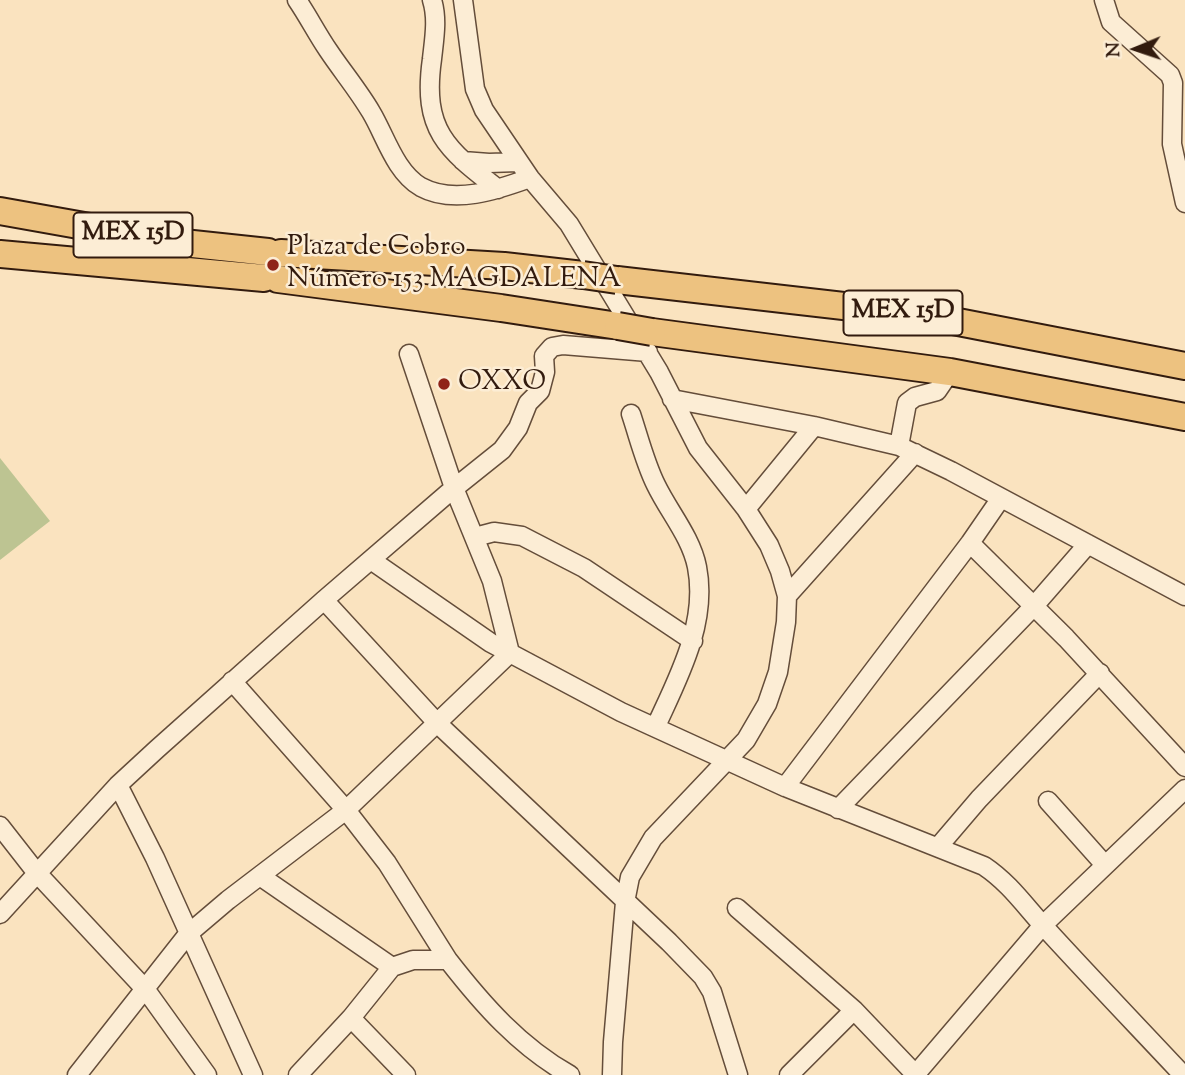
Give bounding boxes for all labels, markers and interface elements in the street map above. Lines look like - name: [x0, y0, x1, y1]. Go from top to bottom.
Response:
- north arrow: [1101, 14, 1171, 84]
- text: N: [1101, 42, 1128, 58]
- road number: MEX 15D: [74, 212, 192, 258]
- place label: Plaza de Cobro Número 153 MAGDALENA: [287, 232, 621, 298]
- marker: Plaza de Cobro Número 153 MAGDALENA: [265, 257, 281, 273]
- road number: MEX 15D: [844, 290, 962, 336]
- place label: OXXO: [458, 367, 546, 401]
- marker: OXXO: [436, 376, 452, 392]

